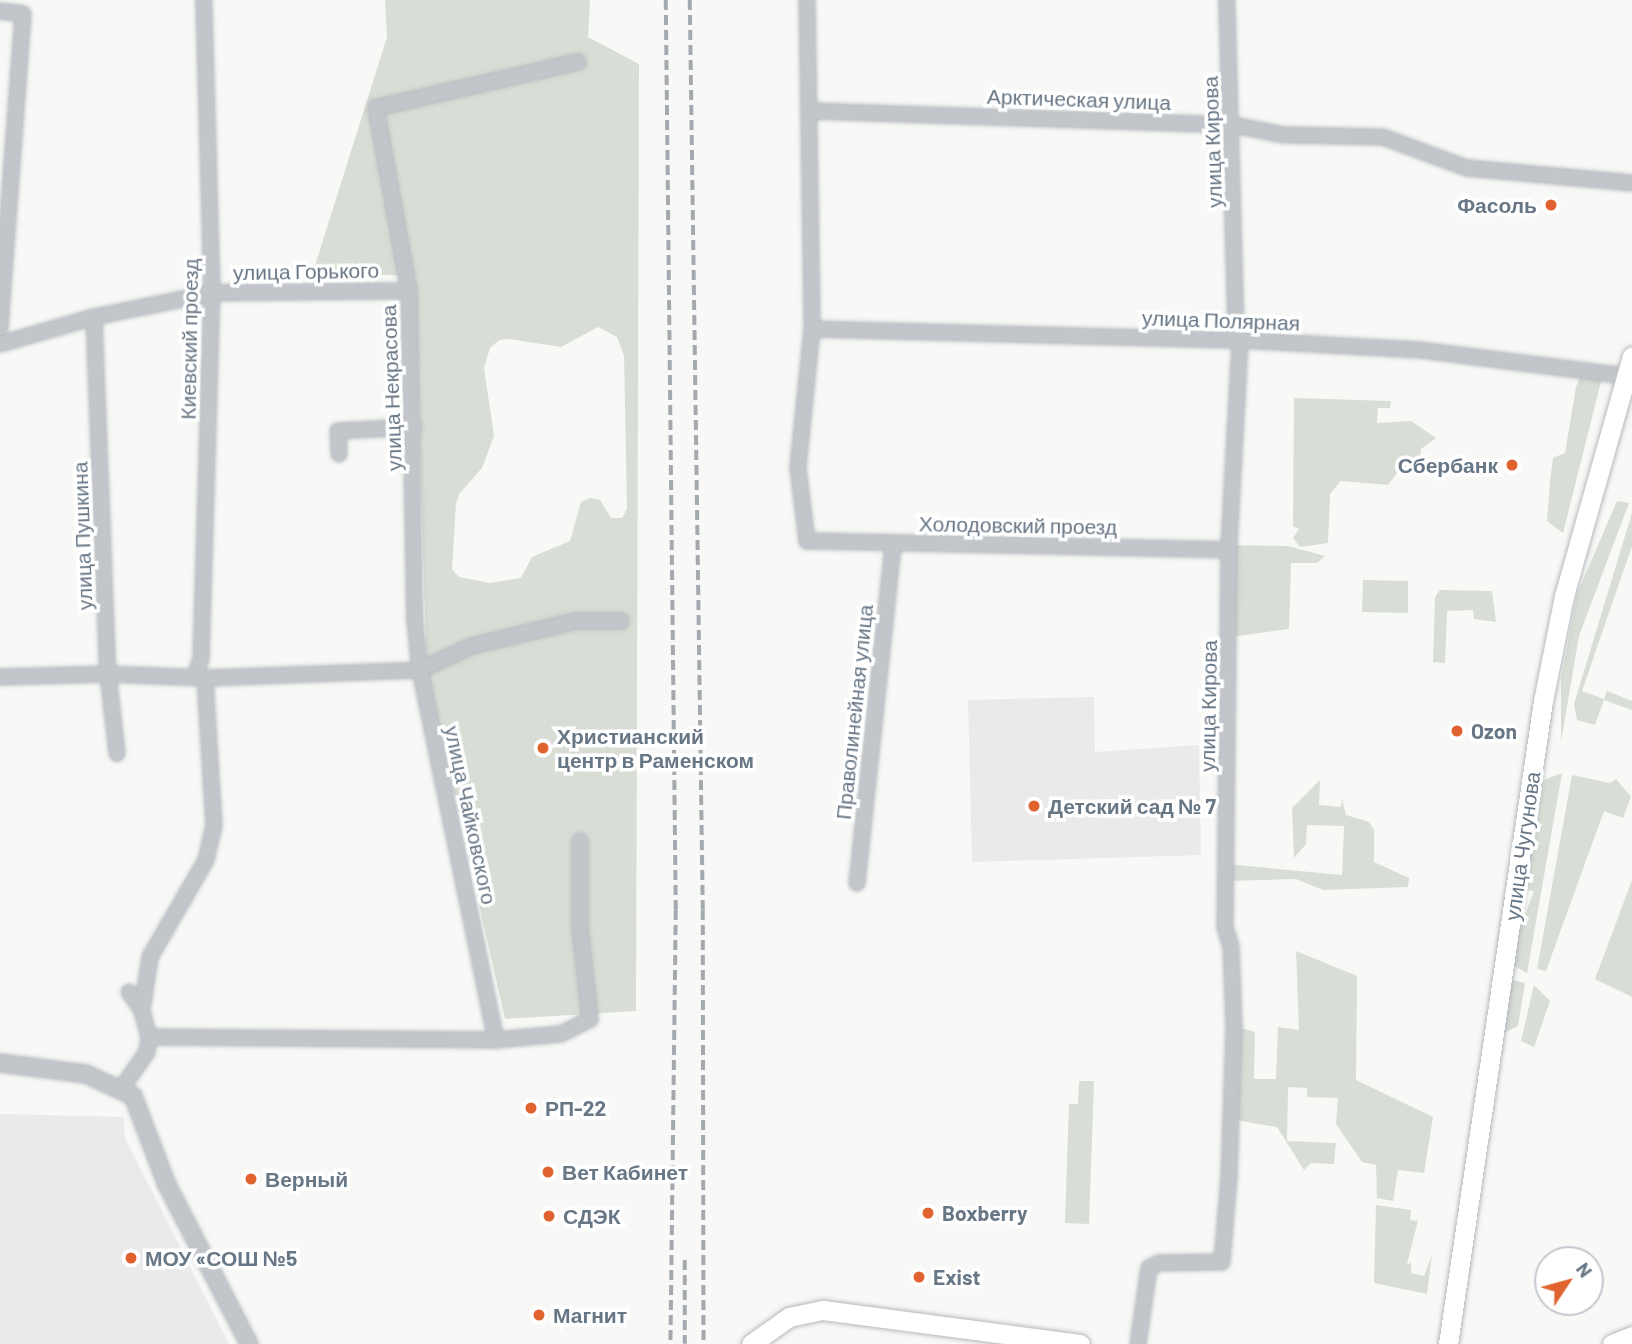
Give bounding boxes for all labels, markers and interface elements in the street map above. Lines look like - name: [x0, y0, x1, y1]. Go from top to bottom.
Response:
- street label: улица Кирова: [1197, 76, 1227, 208]
- street label: Арктическая улица: [987, 83, 1171, 115]
- place label: Фасоль: [1457, 192, 1537, 218]
- marker: Фасоль: [1543, 197, 1559, 213]
- street label: улица Горького: [233, 257, 379, 285]
- street label: Киевский проезд: [175, 258, 203, 420]
- street label: улица Некрасова: [376, 304, 406, 472]
- street label: улица Полярная: [1142, 305, 1300, 335]
- place label: Сбербанк: [1398, 452, 1498, 478]
- marker: Сбербанк: [1504, 457, 1520, 473]
- street label: улица Пушкина: [67, 461, 97, 611]
- street label: Холодовский проезд: [919, 511, 1117, 539]
- street label: Праволинейная улица: [830, 603, 878, 821]
- street label: улица Кирова: [1194, 640, 1222, 772]
- place label: Ozon: [1471, 718, 1517, 744]
- street label: улица Чайковского: [440, 723, 502, 907]
- place label: Христианский центр в Раменском: [557, 723, 754, 773]
- marker: Ozon: [1449, 723, 1465, 739]
- marker: Христианский центр в Раменском: [535, 740, 551, 756]
- street label: улица Чугунова: [1499, 770, 1545, 922]
- place label: Детский сад № 7: [1048, 793, 1216, 819]
- marker: Детский сад № 7: [1026, 798, 1042, 814]
- place label: РП-22: [545, 1095, 606, 1121]
- marker: РП-22: [523, 1100, 539, 1116]
- place label: Вет Кабинет: [562, 1159, 688, 1185]
- marker: Вет Кабинет: [540, 1164, 556, 1180]
- place label: Верный: [265, 1166, 348, 1192]
- marker: Верный: [243, 1171, 259, 1187]
- place label: Boxberry: [942, 1200, 1028, 1226]
- place label: СДЭК: [563, 1203, 621, 1229]
- marker: Boxberry: [920, 1205, 936, 1221]
- marker: СДЭК: [541, 1208, 557, 1224]
- place label: МОУ «СОШ №5: [145, 1245, 297, 1271]
- north arrow: [1534, 1246, 1604, 1316]
- marker: МОУ «СОШ №5: [123, 1250, 139, 1266]
- text: N: [1572, 1258, 1598, 1281]
- place label: Exist: [933, 1264, 980, 1290]
- marker: Exist: [911, 1269, 927, 1285]
- place label: Магнит: [553, 1302, 627, 1328]
- marker: Магнит: [531, 1307, 547, 1323]

